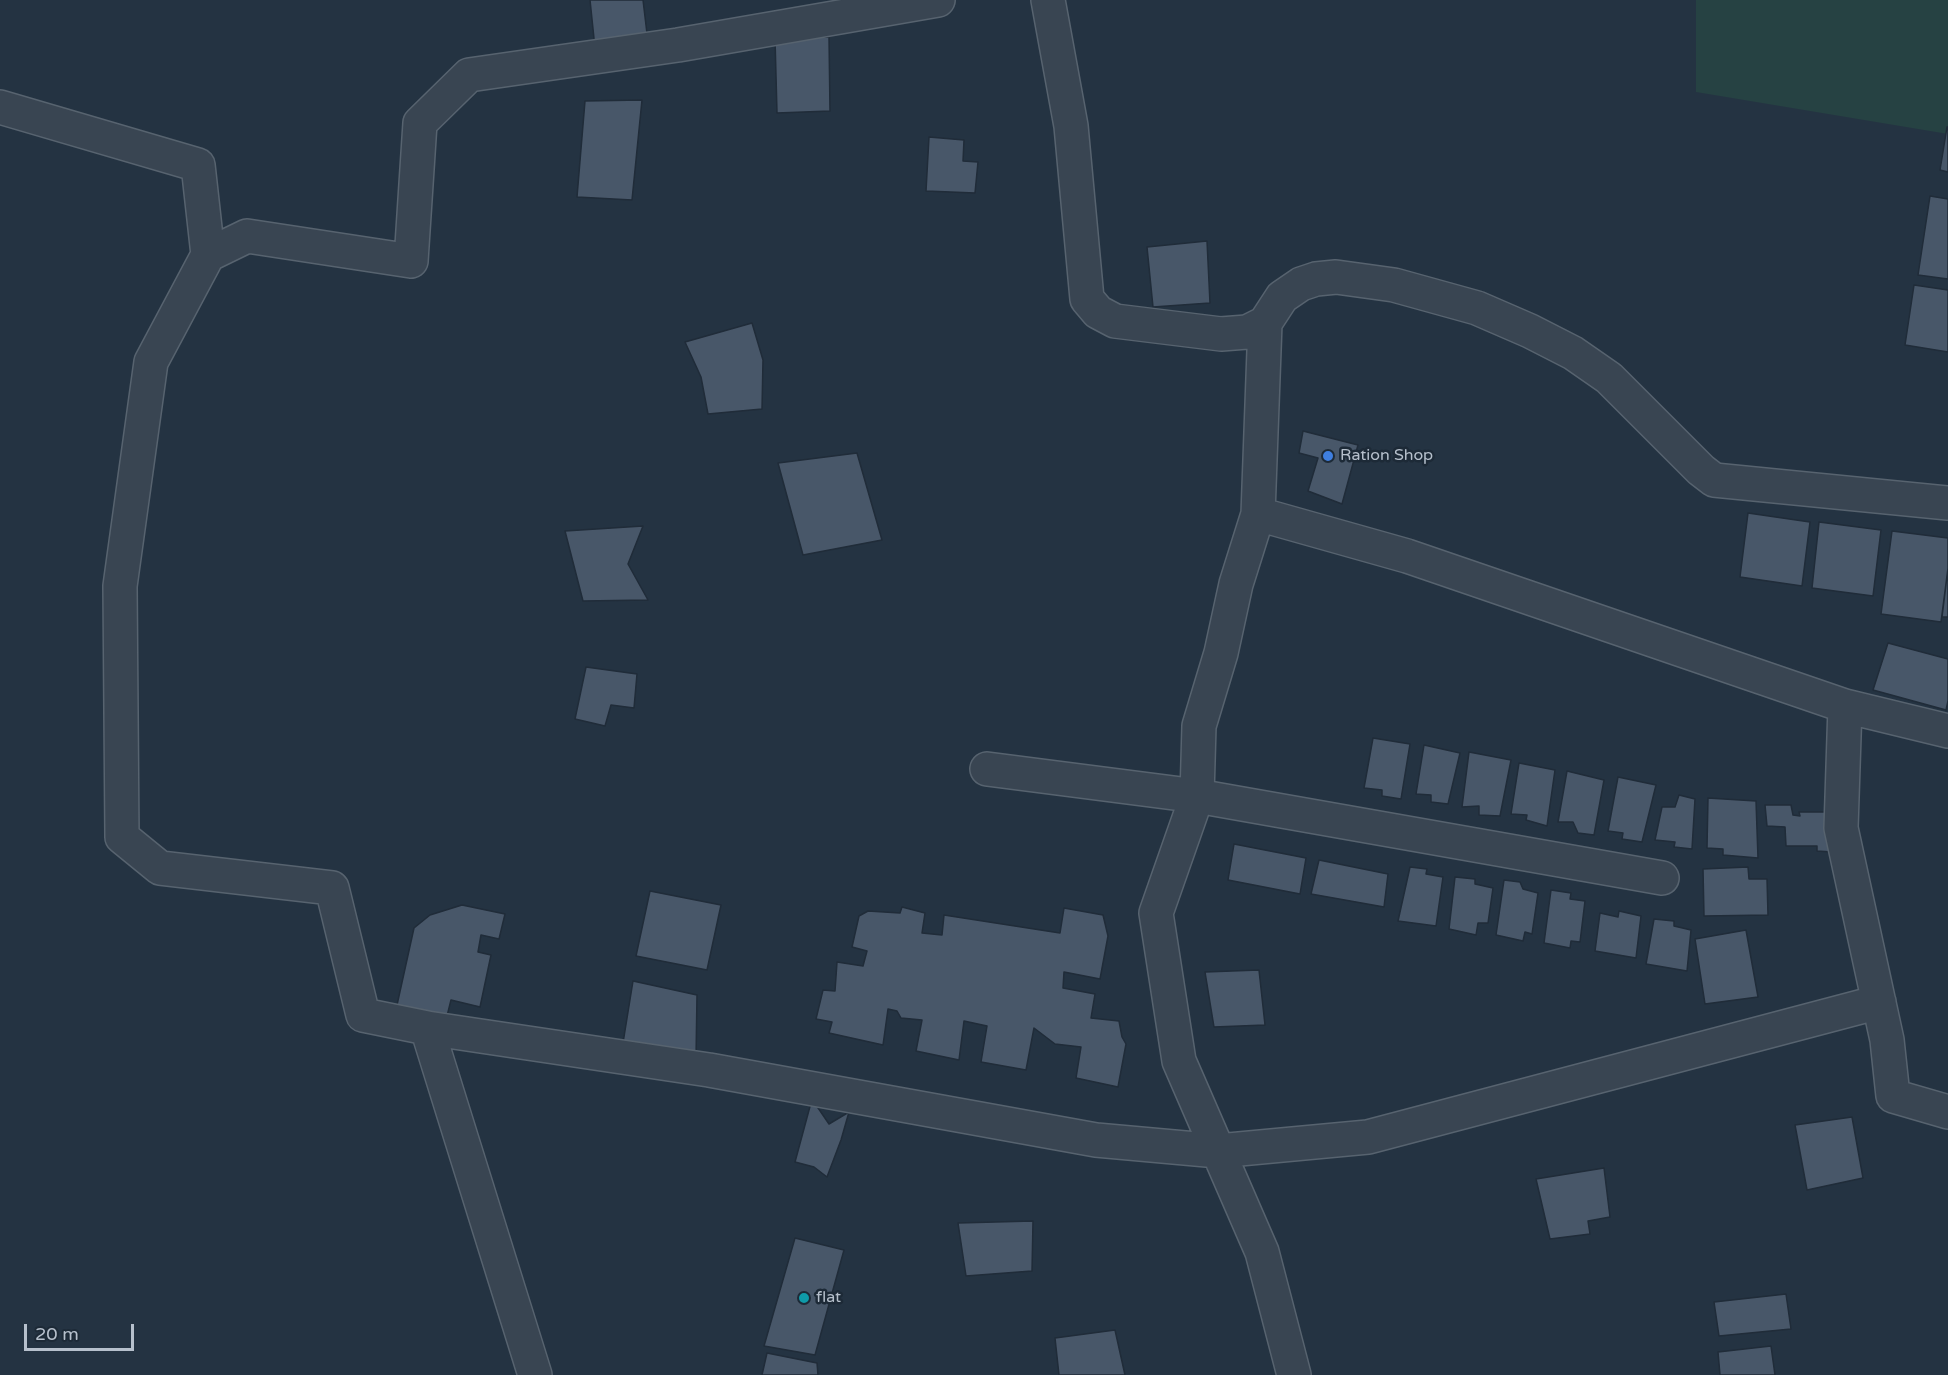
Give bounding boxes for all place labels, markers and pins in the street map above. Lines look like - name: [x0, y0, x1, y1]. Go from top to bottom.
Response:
- place label: Ration Shop: [1340, 446, 1433, 466]
- marker: Ration Shop: [1321, 449, 1335, 463]
- place label: flat: [816, 1288, 841, 1308]
- marker: flat: [797, 1291, 811, 1305]

